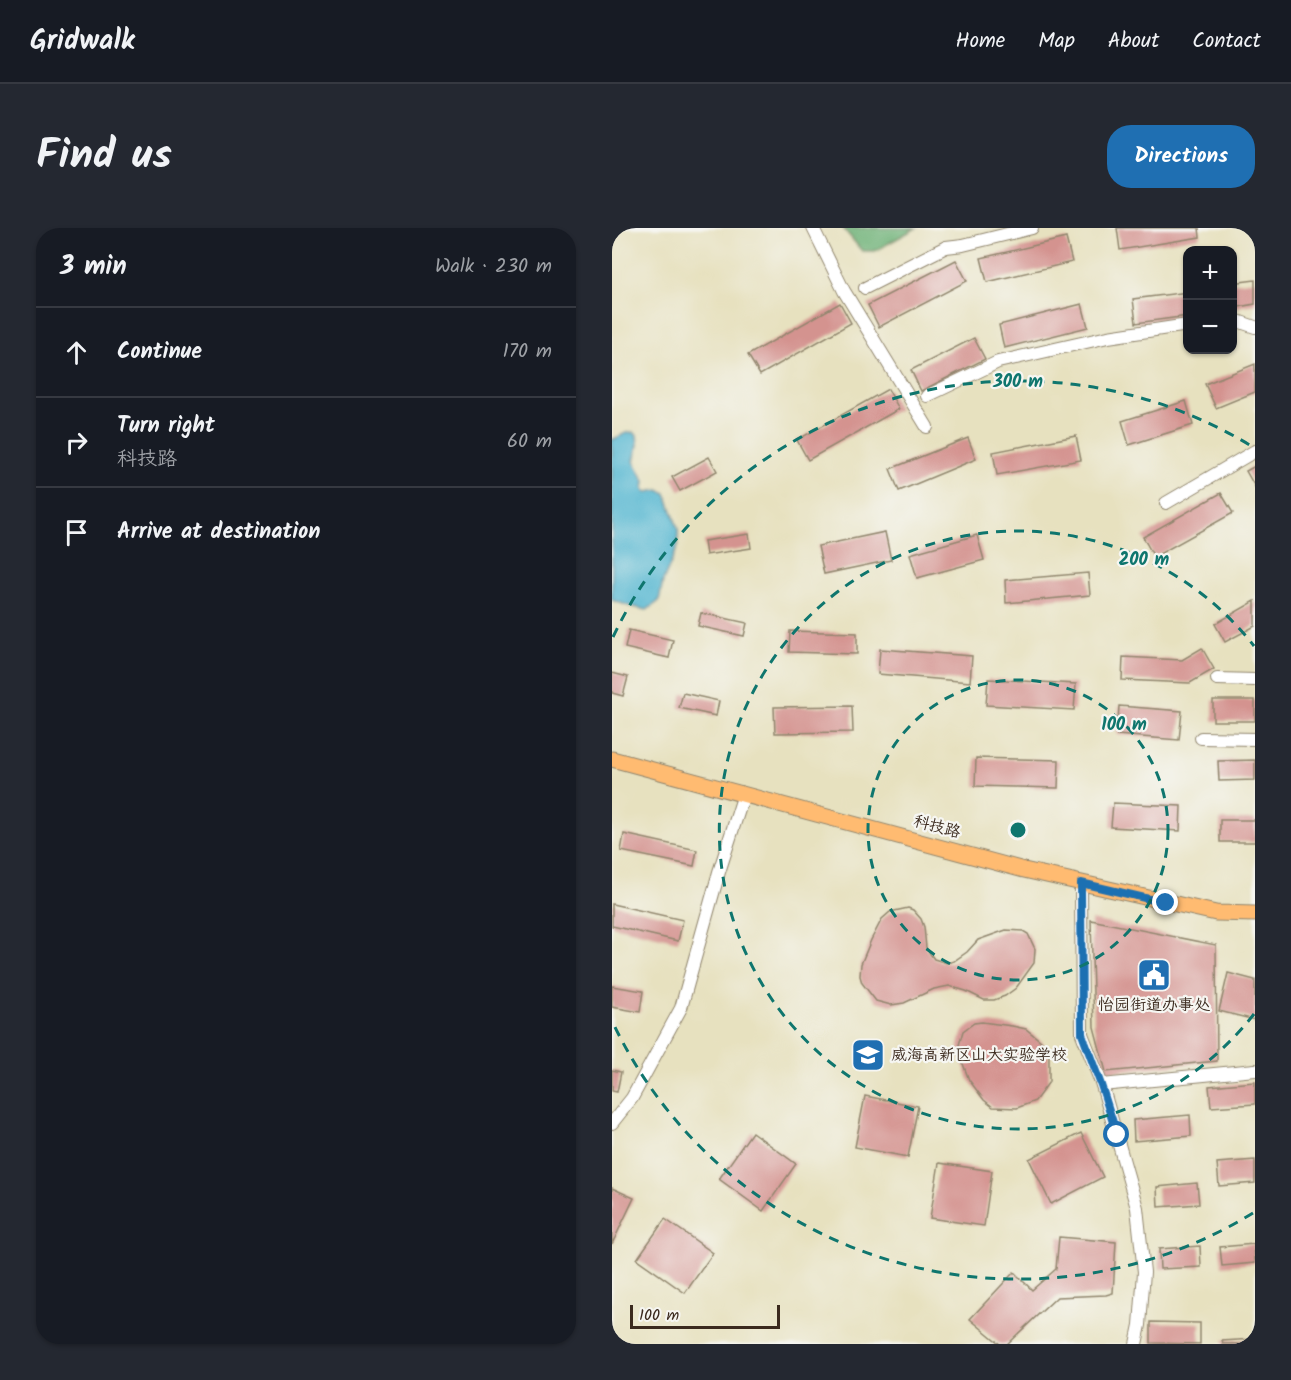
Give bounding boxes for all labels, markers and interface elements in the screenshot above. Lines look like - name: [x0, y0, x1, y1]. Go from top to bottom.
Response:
- text: Gridwalk: [30, 19, 135, 64]
- text: Home: [956, 25, 1005, 58]
- text: Map: [1038, 25, 1075, 58]
- text: About: [1108, 25, 1159, 58]
- text: Contact: [1192, 25, 1261, 58]
- text: Find us: [36, 123, 172, 190]
- button: Directions: [1107, 125, 1255, 188]
- text: 3 min: [60, 246, 127, 288]
- map controls: [1183, 246, 1237, 354]
- button: +: [1183, 246, 1237, 300]
- text: Walk · 230 m: [435, 251, 552, 283]
- button: −: [1183, 300, 1237, 354]
- text: Continue: [117, 335, 202, 370]
- icon: ahead: [60, 336, 93, 369]
- text: 170 m: [503, 336, 552, 368]
- text: 300 m: [992, 368, 1043, 397]
- text: Turn right: [117, 409, 215, 444]
- icon: right: [60, 426, 93, 459]
- text: 60 m: [507, 426, 552, 458]
- text: 科技路: [117, 444, 177, 476]
- text: Arrive at destination: [117, 515, 320, 550]
- icon: arrive: [60, 516, 93, 549]
- text: 200 m: [1119, 546, 1170, 575]
- text: 100 m: [1101, 711, 1147, 740]
- street label: 科技路: [911, 809, 963, 845]
- centre of rings: [1008, 820, 1028, 840]
- route end: [1152, 889, 1178, 915]
- public building icon: 怡园街道办事处: [1136, 957, 1172, 993]
- place label: 怡园街道办事处: [1098, 993, 1211, 1018]
- school or university icon: 威海高新区山大实验学校: [850, 1037, 886, 1073]
- place label: 威海高新区山大实验学校: [891, 1043, 1067, 1068]
- route start: [1103, 1121, 1129, 1147]
- scale bar: [630, 1302, 780, 1330]
- text: 100 m: [639, 1303, 679, 1328]

